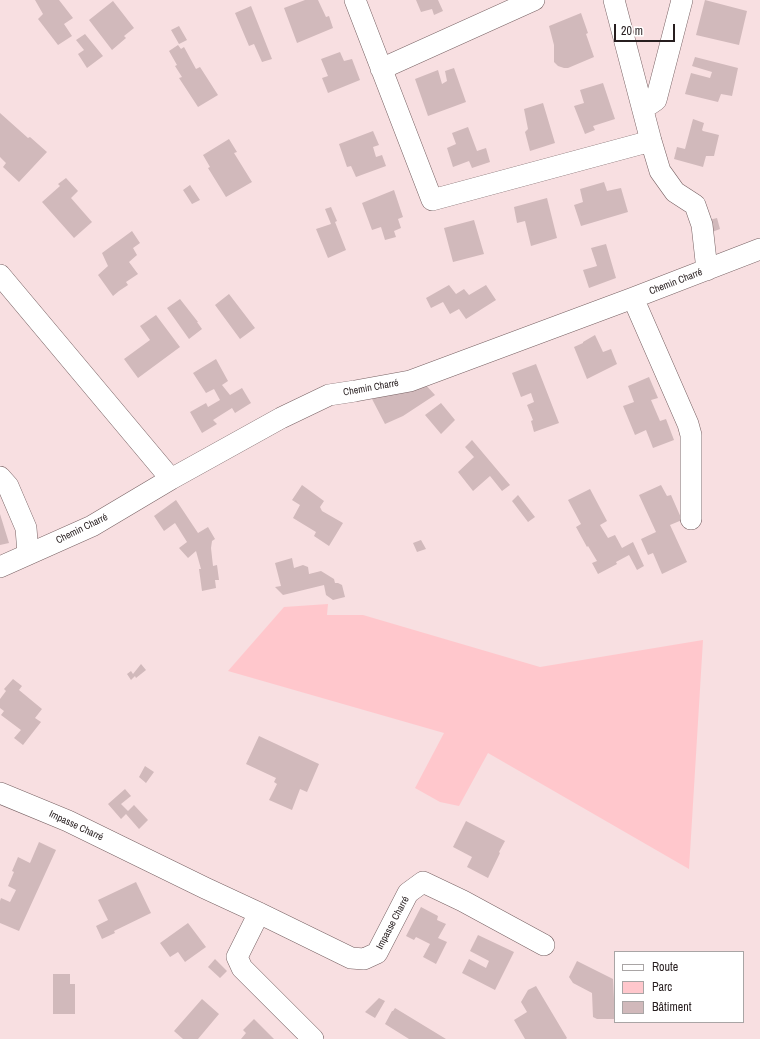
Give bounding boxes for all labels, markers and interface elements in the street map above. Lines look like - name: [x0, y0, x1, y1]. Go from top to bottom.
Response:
- scale bar: [616, 16, 677, 42]
- text: 20 m: [621, 23, 643, 39]
- street label: Chemin Charré: [648, 266, 704, 298]
- street label: Chemin Charré: [342, 377, 400, 399]
- street label: Chemin Charré: [54, 511, 110, 547]
- street label: Impasse Charré: [47, 808, 105, 844]
- street label: Impasse Charré: [374, 894, 412, 952]
- legend: [614, 951, 744, 1023]
- text: Route: [652, 959, 678, 975]
- text: Parc: [652, 979, 672, 995]
- text: Bâtiment: [652, 999, 691, 1015]

